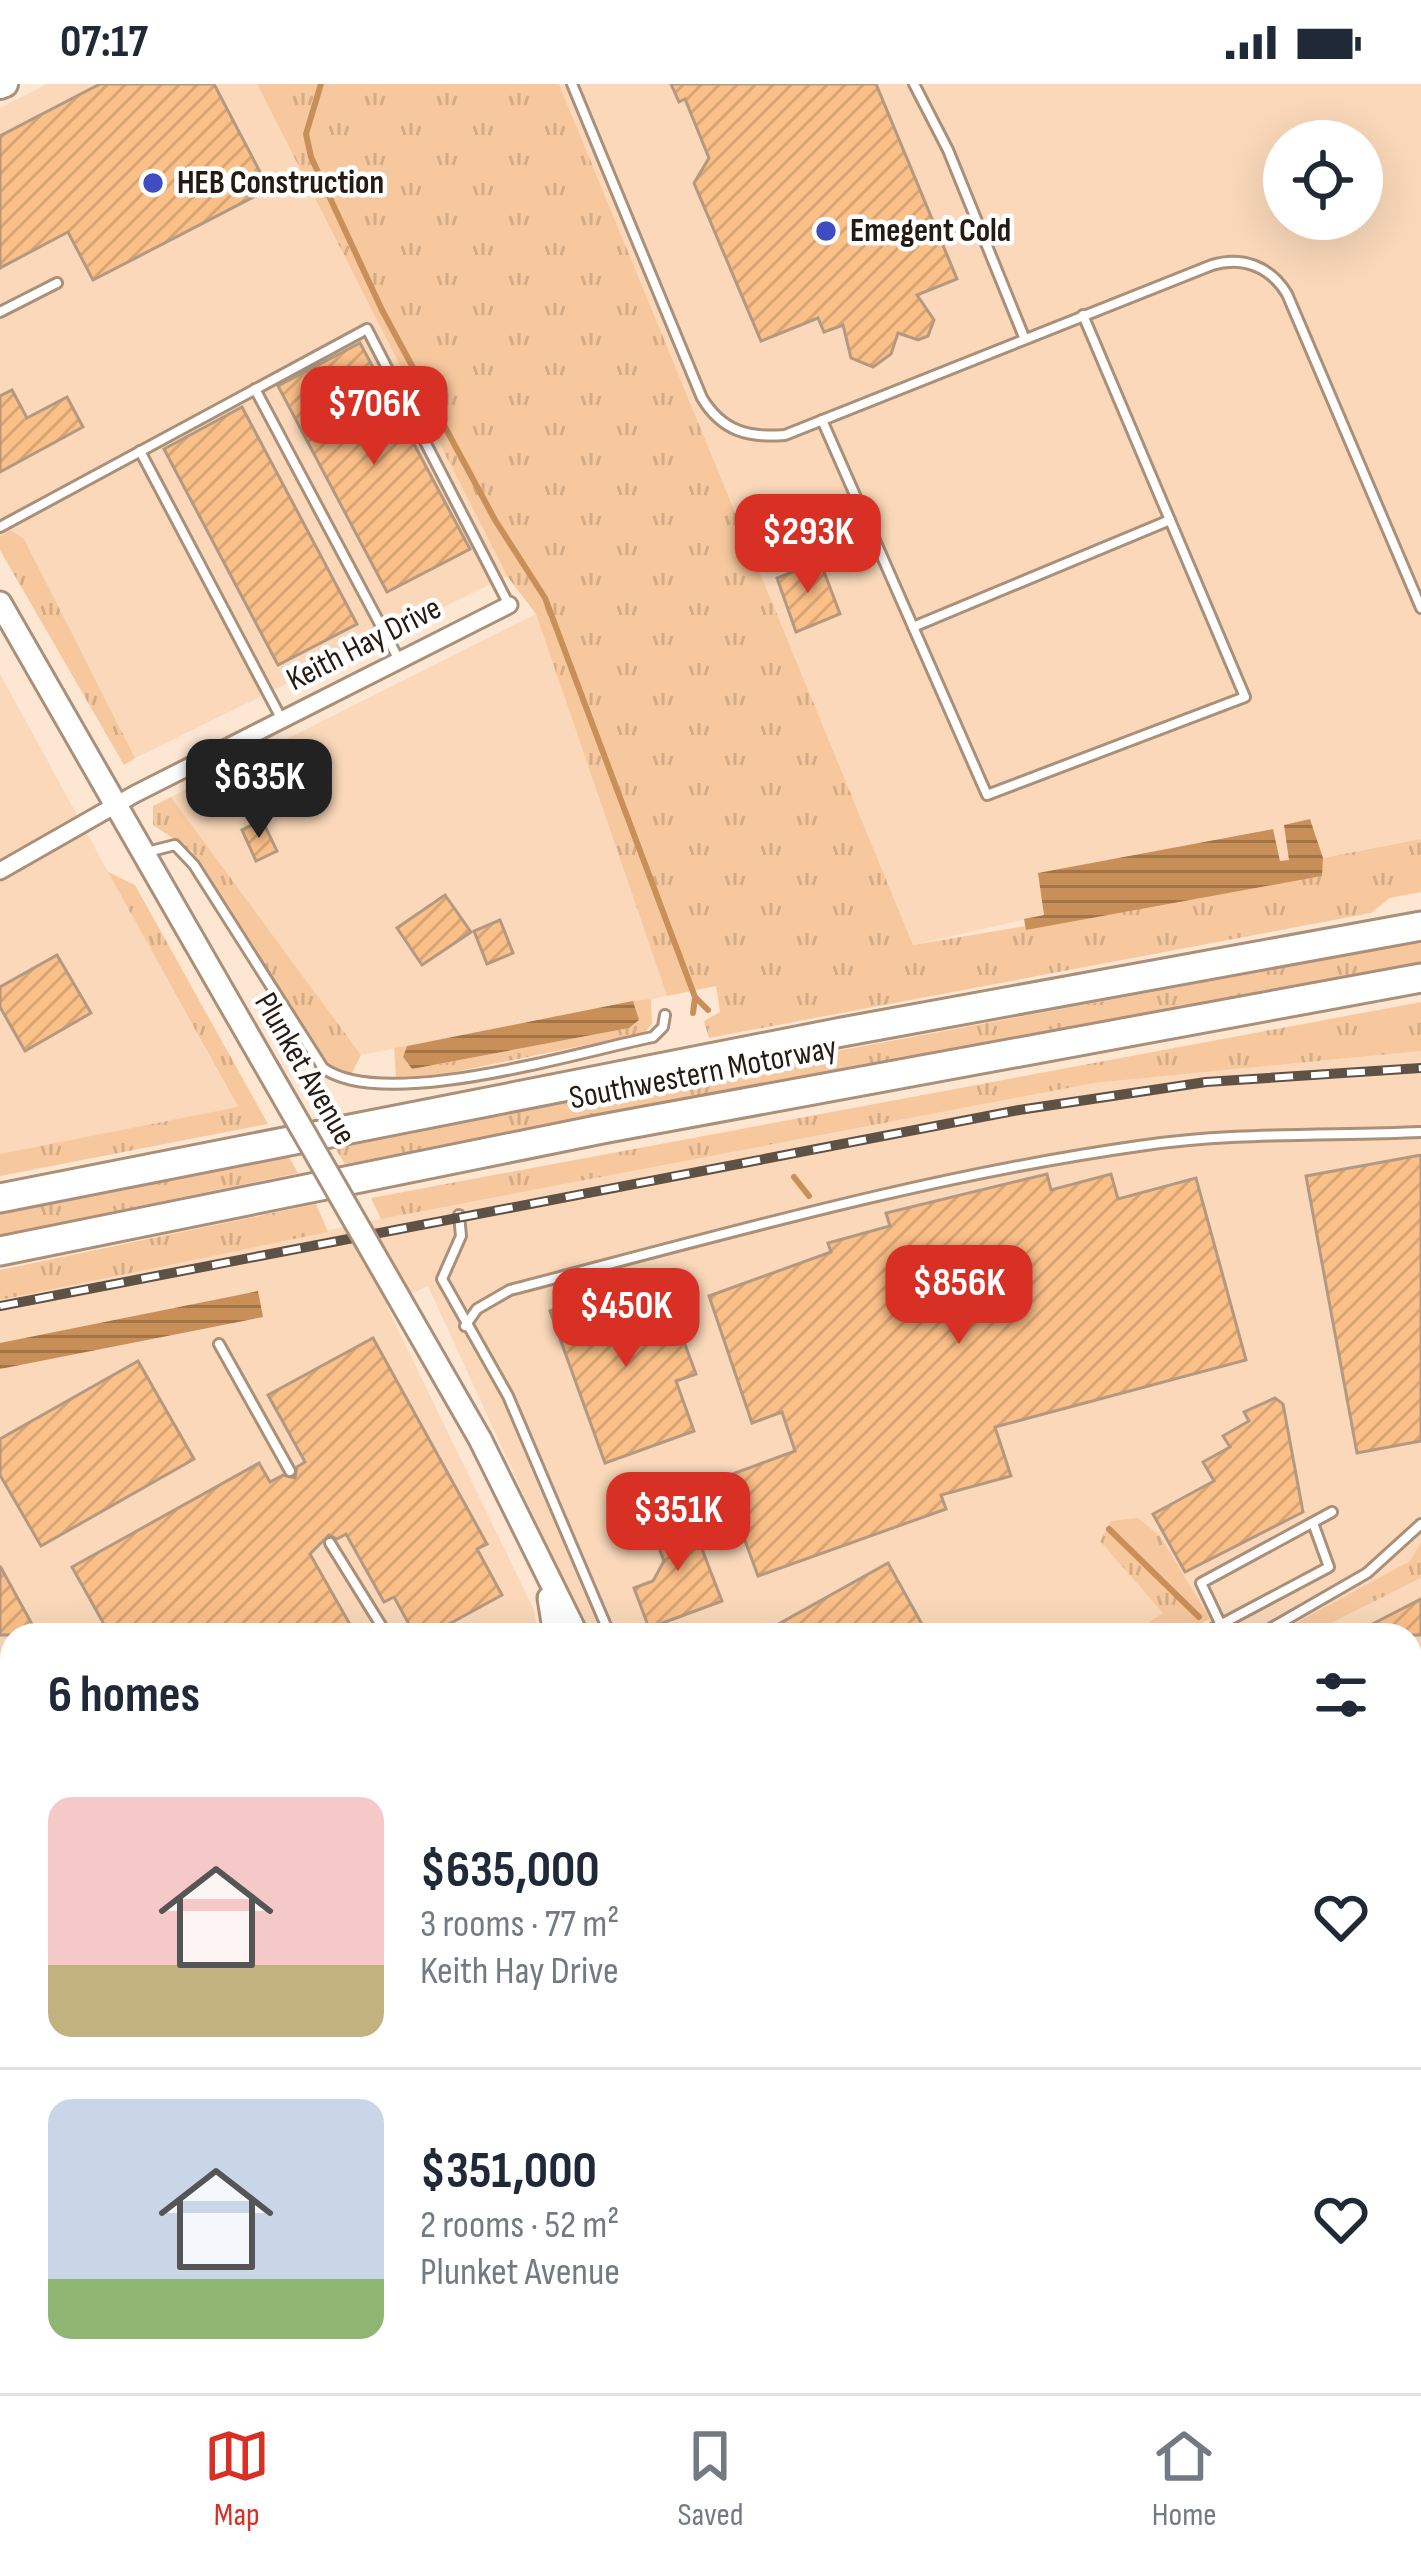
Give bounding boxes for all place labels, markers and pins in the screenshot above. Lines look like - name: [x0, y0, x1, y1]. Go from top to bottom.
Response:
- place label: HEB Construction: [177, 163, 384, 203]
- marker: HEB Construction: [140, 170, 166, 196]
- place label: Emegent Cold: [850, 211, 1011, 251]
- marker: Emegent Cold: [813, 218, 839, 244]
- pin: $706K: [290, 366, 458, 468]
- pin: $293K: [724, 494, 892, 596]
- pin: $635K: [175, 739, 343, 841]
- pin: $856K: [875, 1245, 1043, 1347]
- pin: $450K: [542, 1268, 710, 1370]
- pin: $351K: [594, 1472, 762, 1574]

